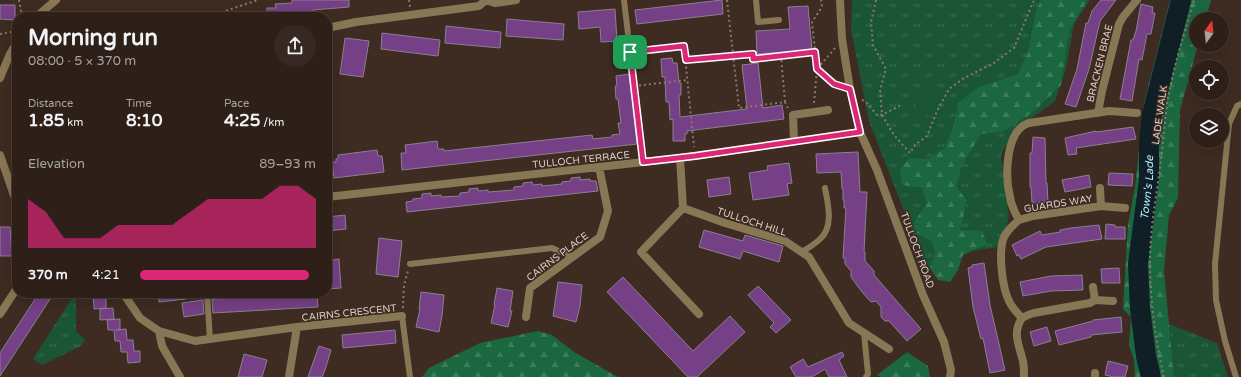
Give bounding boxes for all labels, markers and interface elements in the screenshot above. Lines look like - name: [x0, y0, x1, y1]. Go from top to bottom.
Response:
- north arrow: [1189, 12, 1229, 52]
- map controls: [1189, 12, 1229, 148]
- street label: BRACKEN BRAE: [1084, 23, 1115, 103]
- text: Morning run: [28, 25, 158, 51]
- button: share: [274, 25, 316, 67]
- pin: [613, 35, 647, 69]
- icon: arrive: [619, 41, 641, 63]
- text: 08:00 · 5 × 370 m: [28, 53, 136, 69]
- button: locate: [1189, 60, 1229, 100]
- street label: LADE WALK: [1150, 85, 1170, 145]
- text: Distance: [28, 97, 73, 110]
- text: Time: [126, 97, 152, 110]
- text: Pace: [224, 97, 249, 110]
- button: layers: [1189, 108, 1229, 148]
- text: 1.85: [28, 110, 64, 131]
- text: 8:10: [126, 110, 162, 131]
- text: 4:25: [224, 110, 260, 131]
- text: km: [64, 116, 83, 129]
- text: /km: [260, 116, 284, 129]
- street label: TULLOCH TERRACE: [532, 149, 630, 171]
- water label: Town's Lade: [1138, 155, 1156, 220]
- text: Elevation: [28, 156, 85, 172]
- text: 89–93 m: [259, 156, 316, 172]
- street label: GUARDS WAY: [1023, 193, 1094, 215]
- street label: TULLOCH HILL: [715, 205, 788, 239]
- street label: TULLOCH ROAD: [898, 210, 936, 290]
- street label: CAIRNS PLACE: [524, 230, 591, 284]
- text: 370 m: [28, 267, 68, 283]
- text: 4:21: [92, 267, 120, 283]
- street label: CAIRNS CRESCENT: [301, 302, 397, 324]

